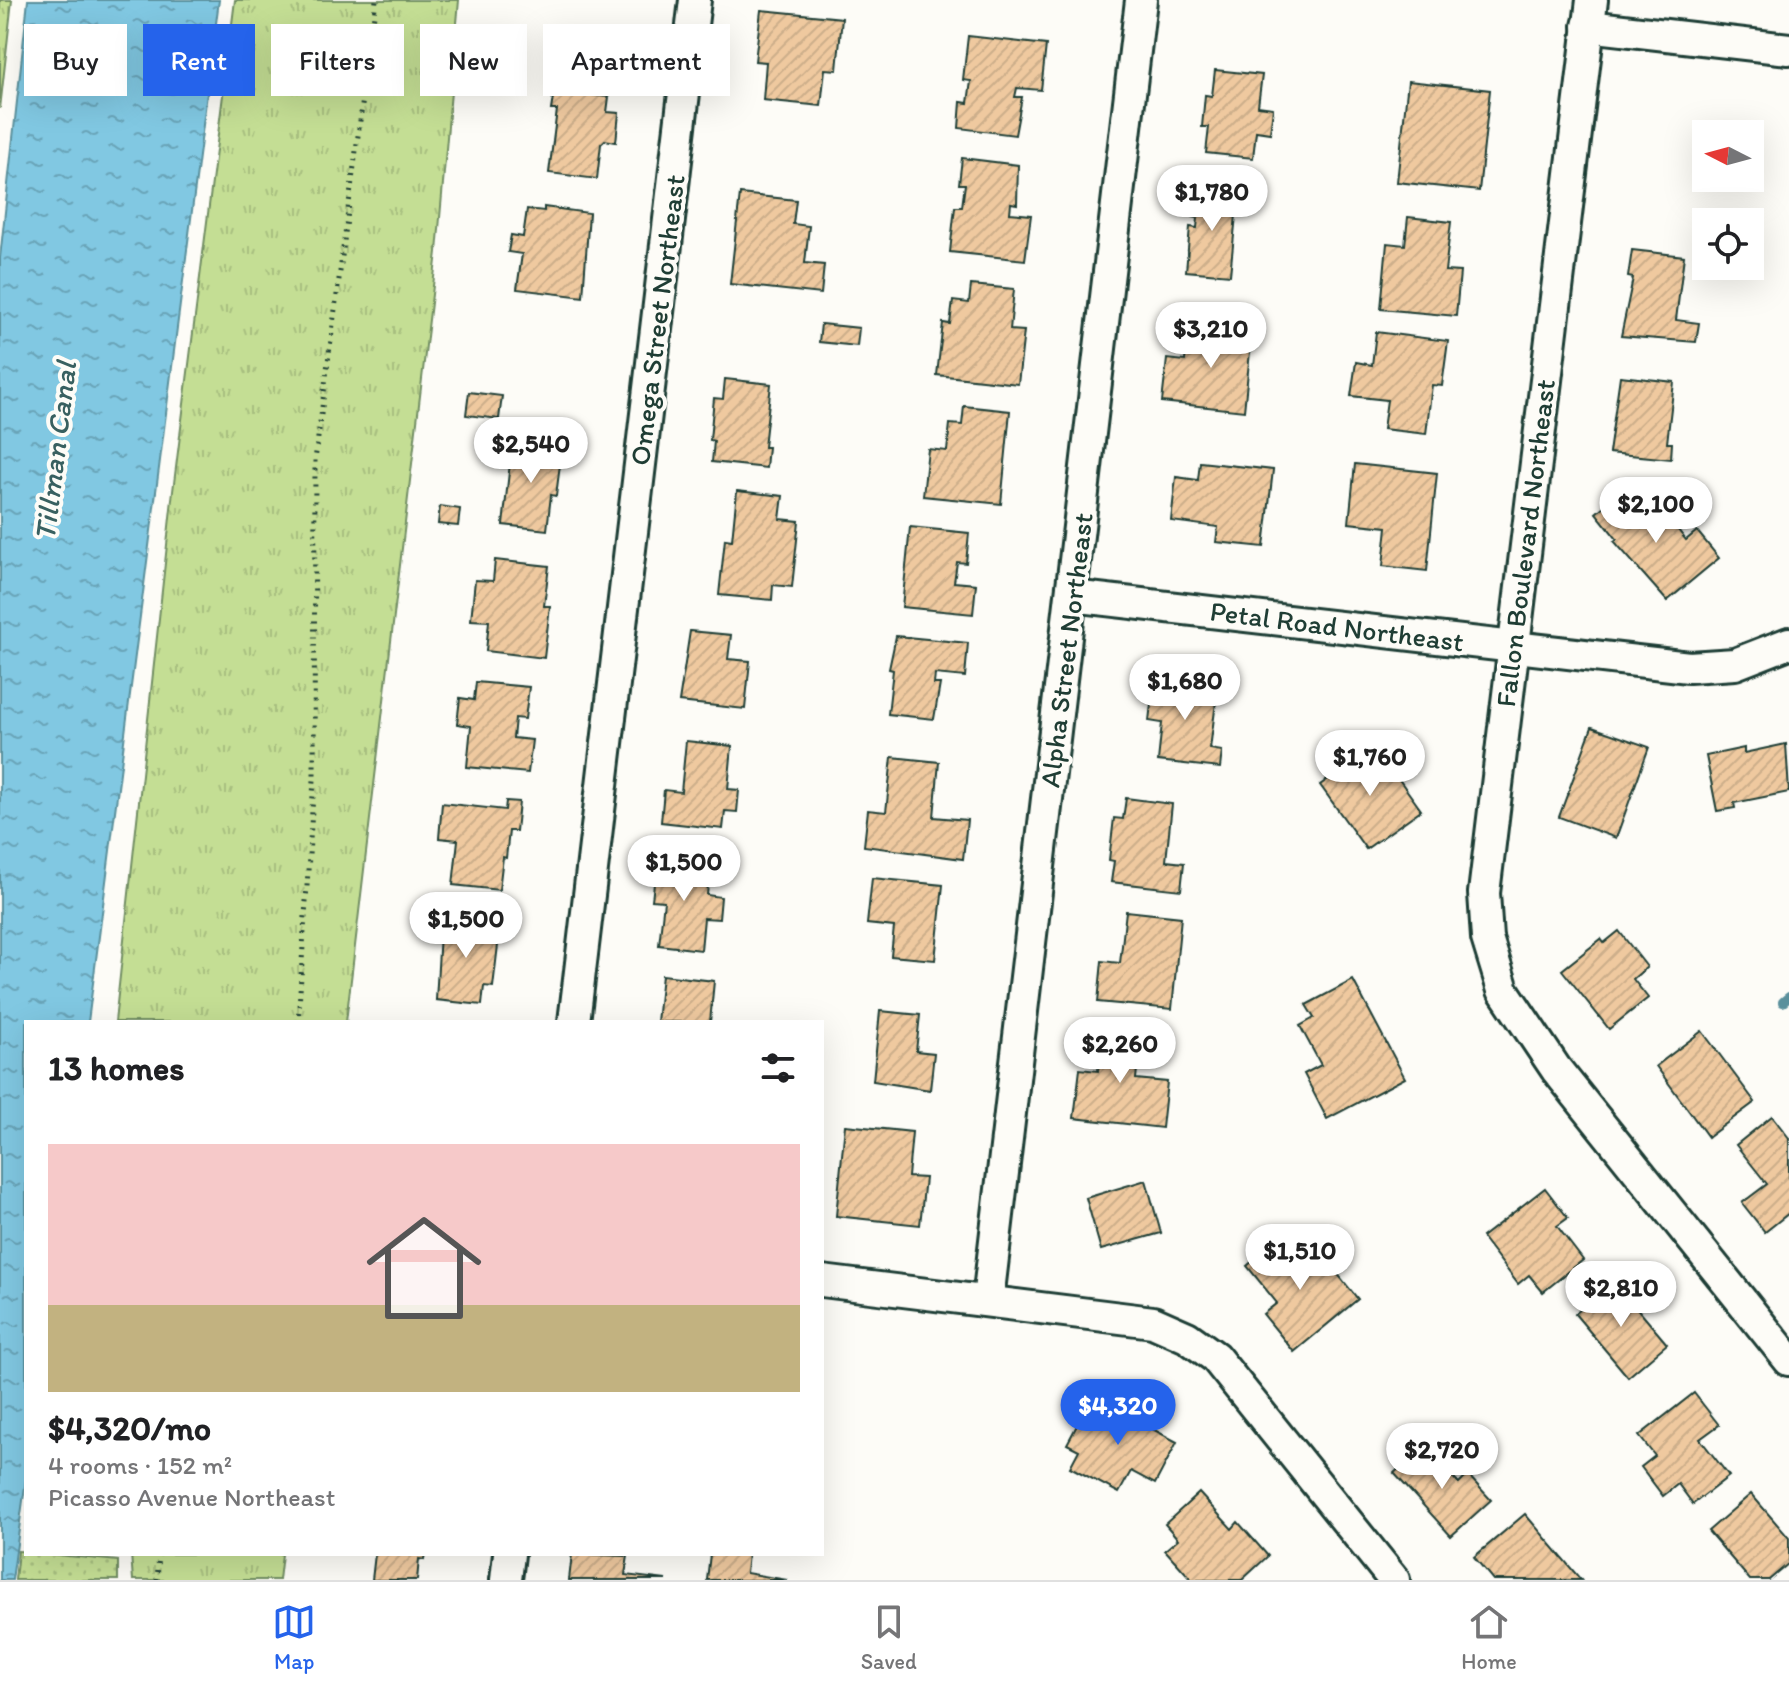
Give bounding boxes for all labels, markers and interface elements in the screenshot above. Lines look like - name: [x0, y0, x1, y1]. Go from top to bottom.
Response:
- chip: Buy: [24, 24, 127, 96]
- chip: Rent: [143, 24, 255, 96]
- chip: Filters: [271, 24, 404, 96]
- chip: New: [420, 24, 527, 96]
- chip: Apartment: [543, 24, 730, 96]
- north arrow: [1692, 120, 1764, 192]
- map controls: [1692, 120, 1764, 280]
- pin: $1,780: [1147, 165, 1277, 233]
- street label: Omega Street Northeast: [622, 173, 692, 467]
- text: $1,780: [1175, 175, 1249, 207]
- button: locate: [1692, 208, 1764, 280]
- pin: $3,210: [1146, 302, 1276, 370]
- text: $3,210: [1173, 312, 1249, 344]
- water label: Tillman Canal: [26, 357, 85, 543]
- street label: Fallon Boulevard Northeast: [1488, 377, 1562, 709]
- pin: $2,540: [466, 417, 596, 485]
- text: $2,540: [492, 427, 570, 459]
- pin: $2,100: [1591, 477, 1721, 545]
- text: $2,100: [1617, 487, 1695, 519]
- street label: Alpha Street Northeast: [1032, 511, 1100, 789]
- street label: Petal Road Northeast: [1208, 594, 1466, 658]
- pin: $1,680: [1120, 654, 1250, 722]
- text: $1,680: [1147, 664, 1223, 696]
- pin: $1,760: [1305, 730, 1435, 798]
- text: $1,760: [1333, 740, 1407, 772]
- pin: $1,500: [619, 835, 749, 903]
- text: $1,500: [645, 845, 723, 877]
- pin: $1,500: [401, 892, 531, 960]
- text: $1,500: [427, 902, 505, 934]
- pin: $2,260: [1055, 1017, 1185, 1085]
- text: $2,260: [1082, 1027, 1158, 1059]
- icon: filters: [756, 1046, 800, 1090]
- text: 13 homes: [48, 1048, 184, 1089]
- icon: home: [352, 1196, 496, 1340]
- pin: $1,510: [1235, 1224, 1365, 1292]
- text: $1,510: [1263, 1234, 1337, 1266]
- pin: $2,810: [1556, 1261, 1686, 1329]
- text: $2,810: [1583, 1271, 1659, 1303]
- pin: $4,320: [1053, 1379, 1183, 1447]
- text: $4,320: [1079, 1389, 1157, 1421]
- text: $4,320/mo: [48, 1408, 211, 1449]
- pin: $2,720: [1377, 1423, 1507, 1491]
- text: $2,720: [1404, 1433, 1480, 1465]
- text: 4 rooms · 152 m²: [48, 1449, 232, 1481]
- text: Picasso Avenue Northeast: [48, 1481, 336, 1513]
- tab: Map: [272, 1600, 316, 1675]
- tab: Saved: [861, 1600, 917, 1675]
- tab: Home: [1461, 1600, 1517, 1675]

